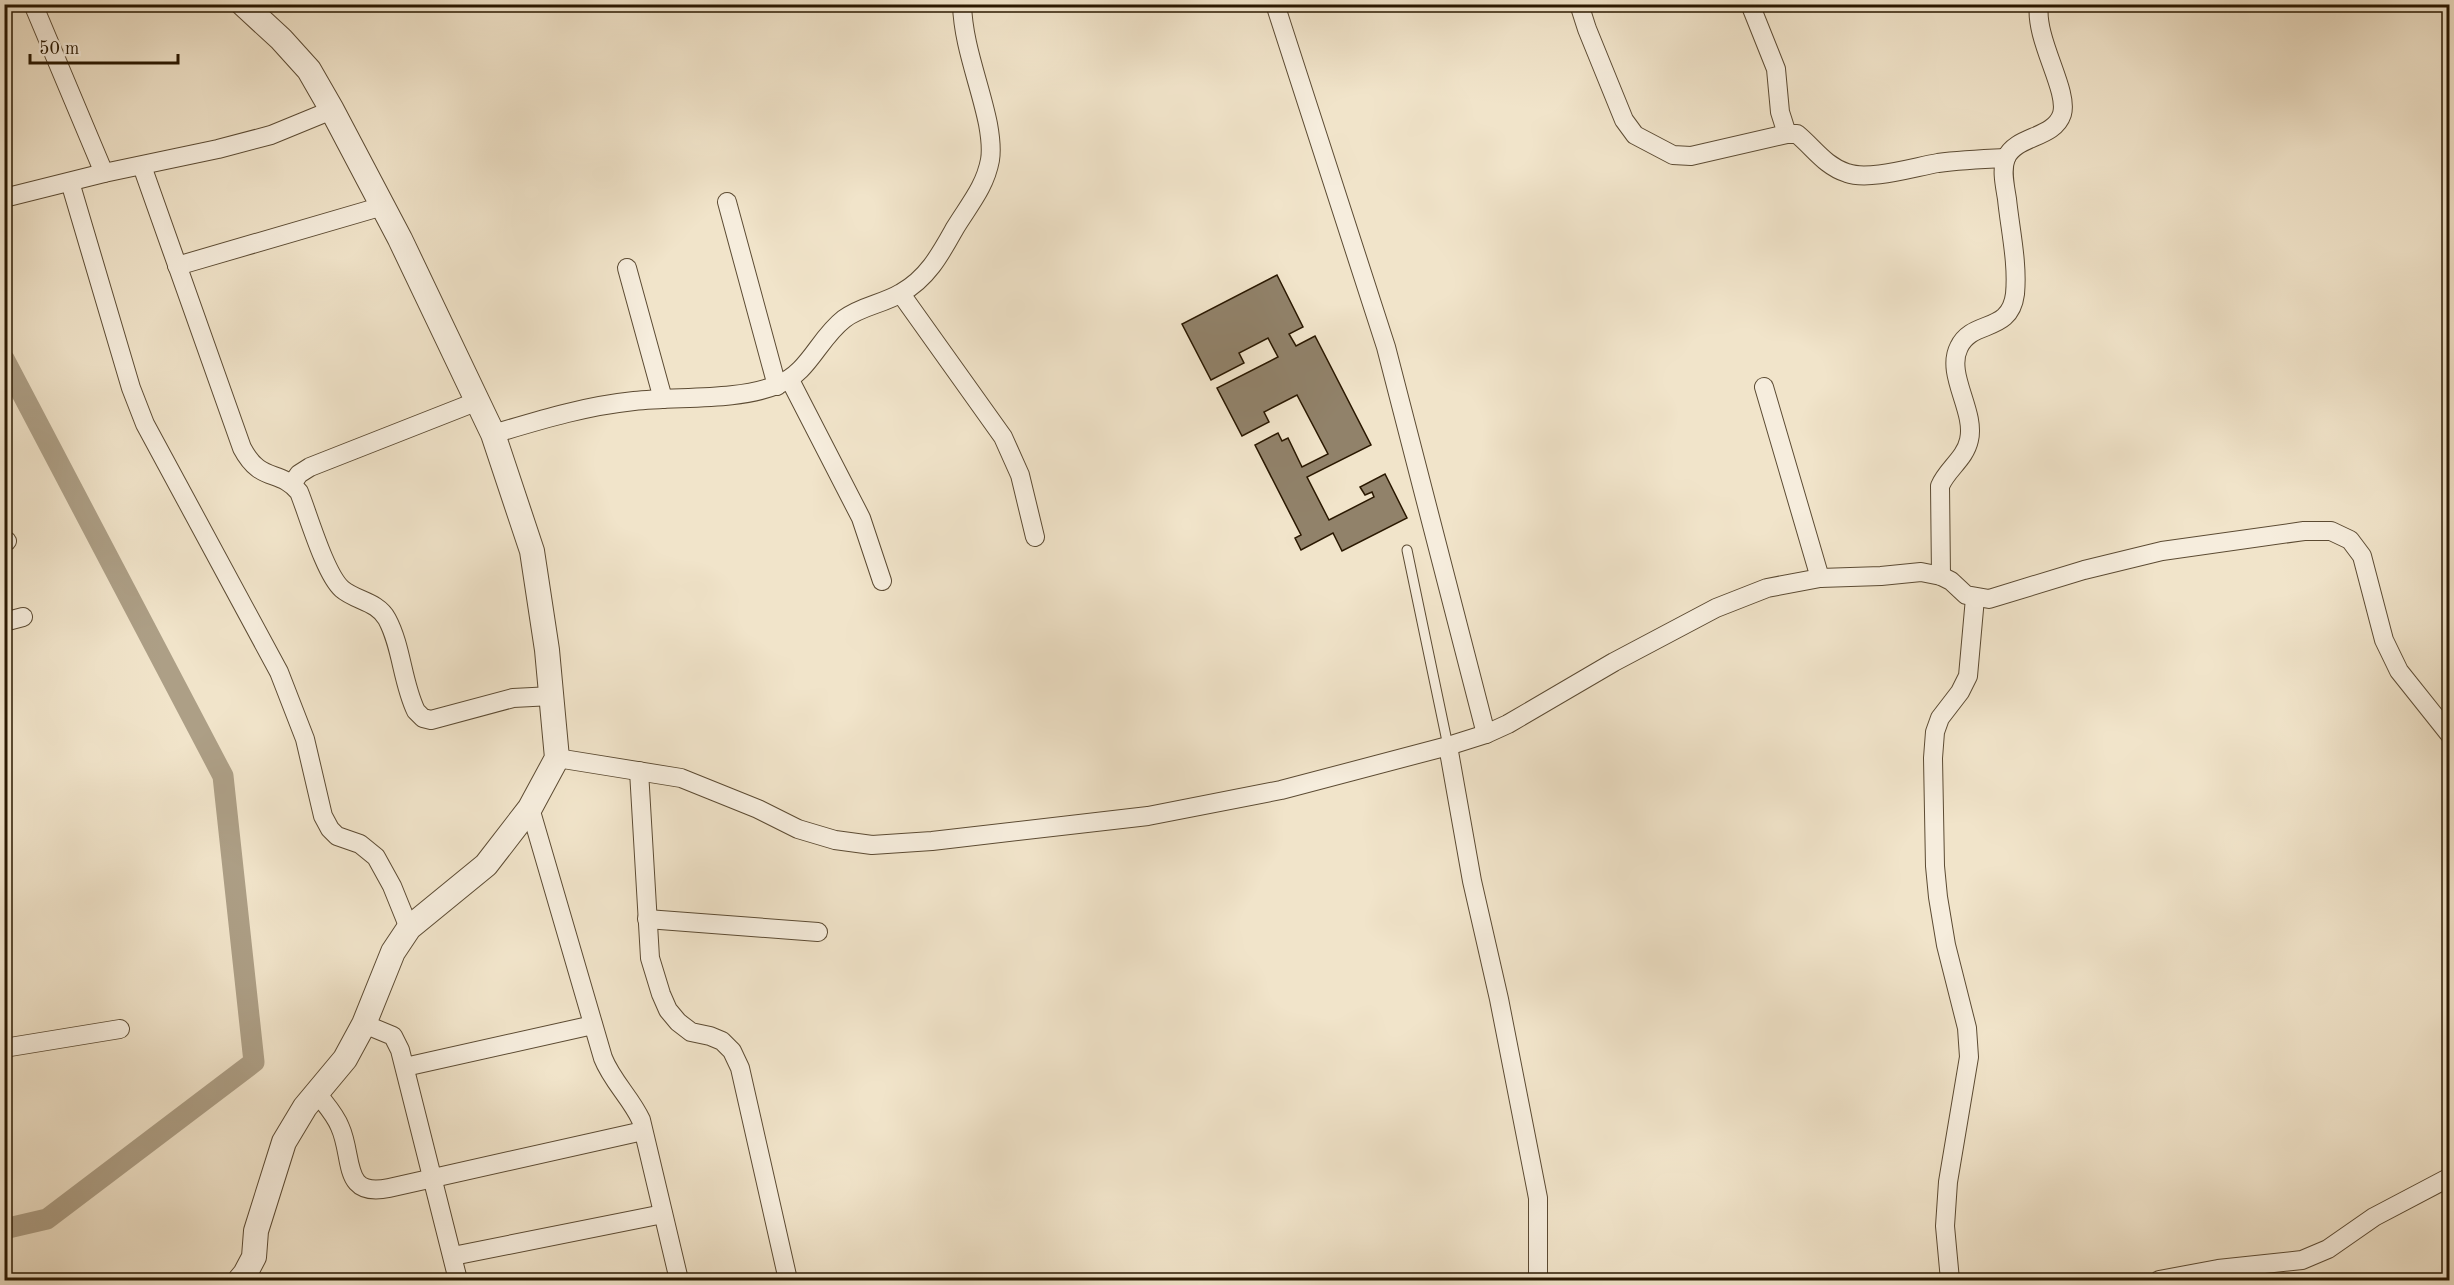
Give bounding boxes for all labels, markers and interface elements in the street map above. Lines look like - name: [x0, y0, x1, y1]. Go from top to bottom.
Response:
- scale bar: [30, 27, 178, 65]
- text: 50 m: [39, 40, 79, 58]

